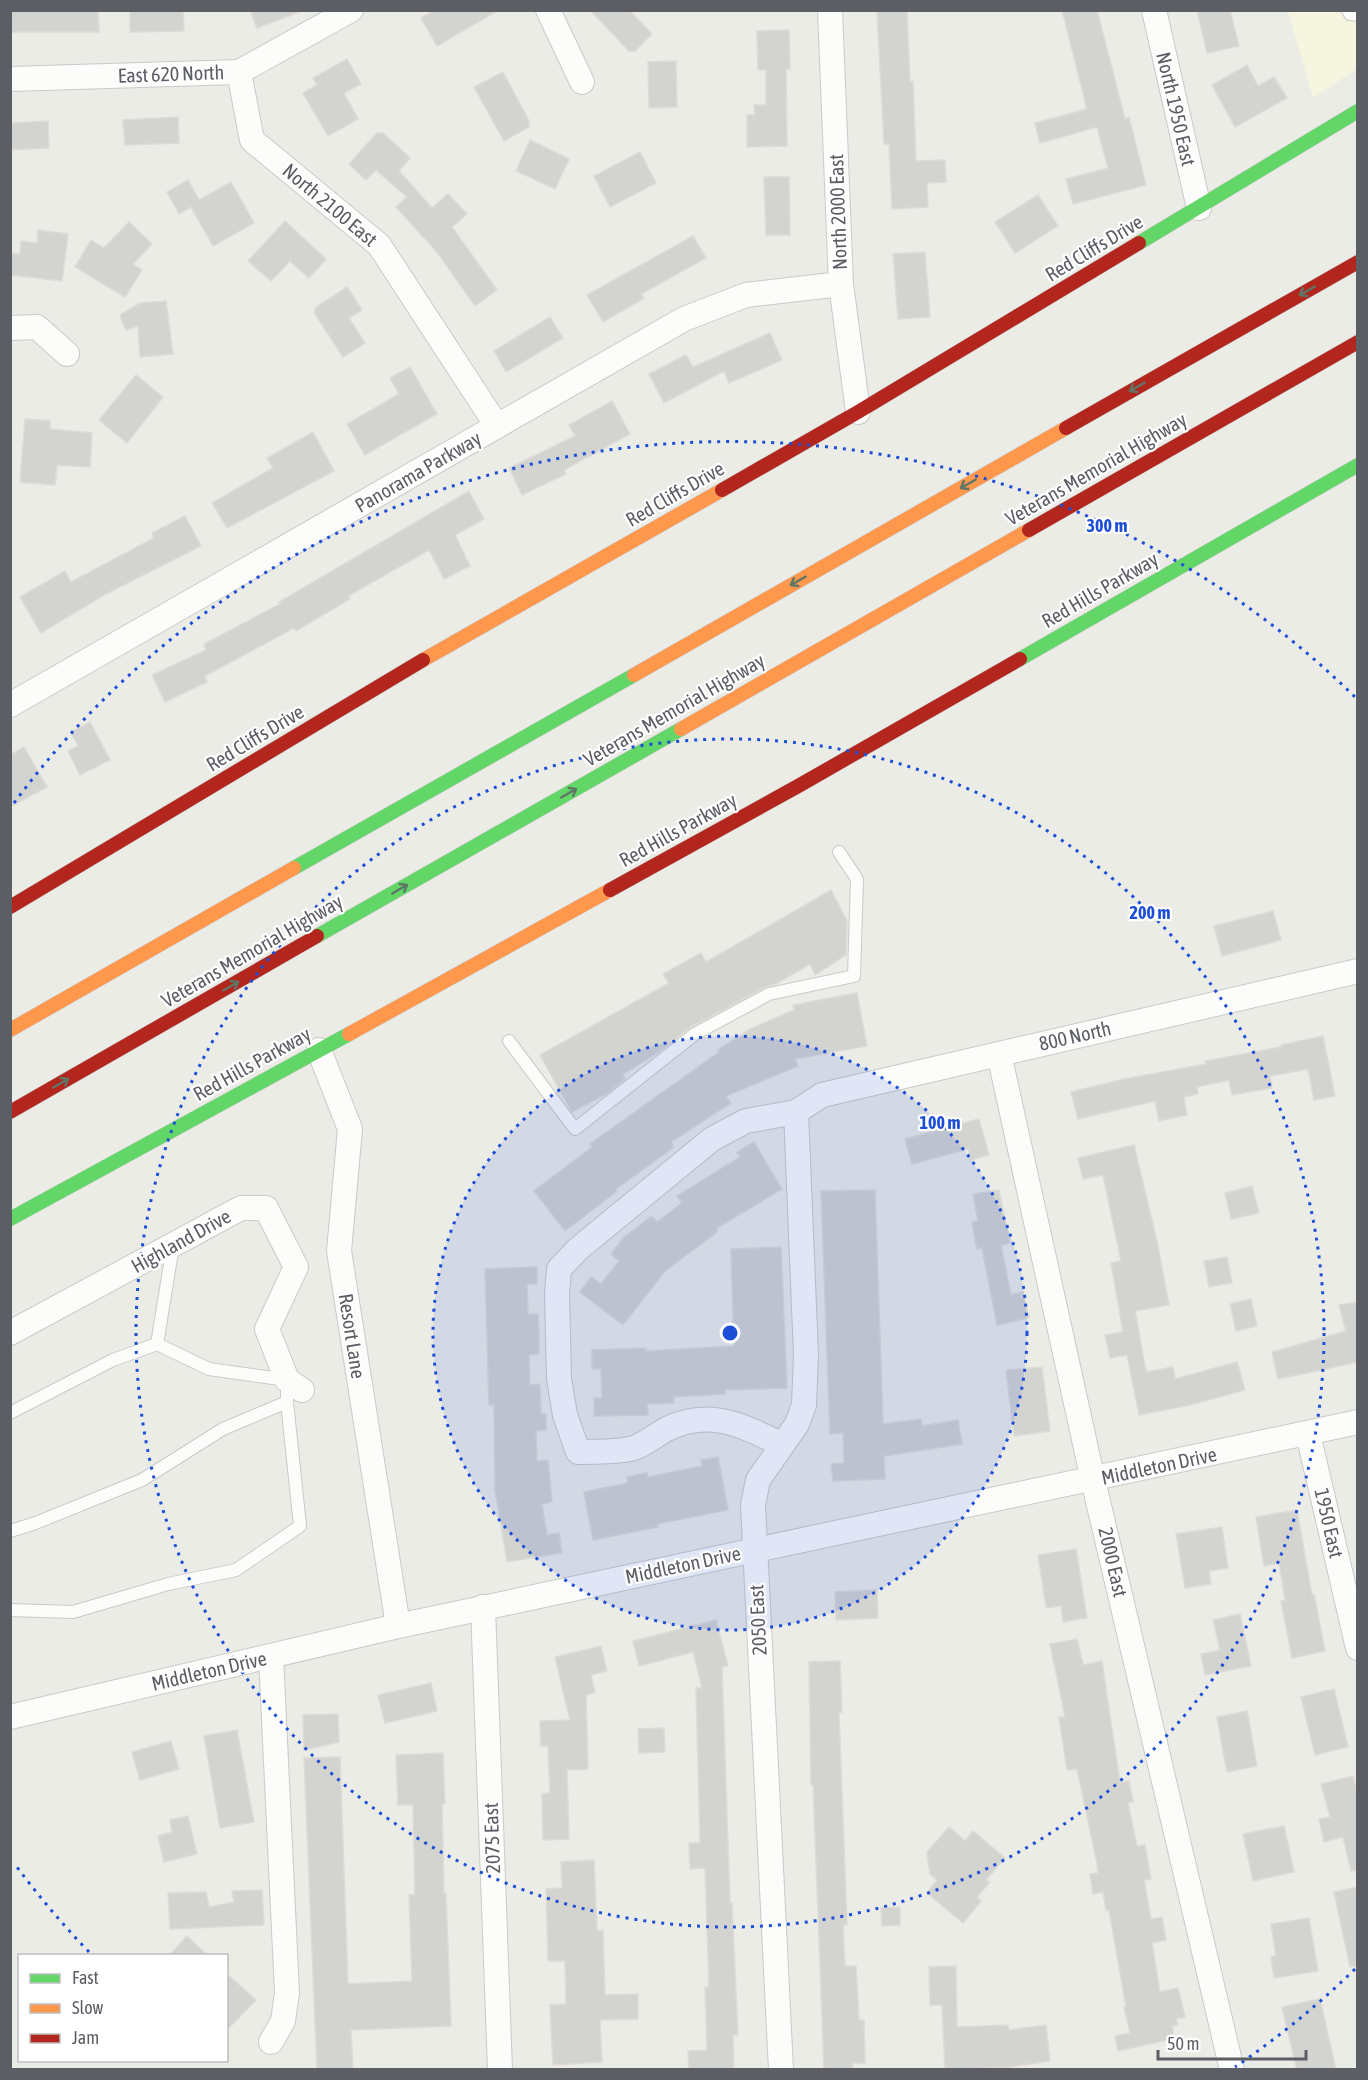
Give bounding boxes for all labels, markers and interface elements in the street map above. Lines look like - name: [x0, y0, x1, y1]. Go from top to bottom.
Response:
- street label: North 1950 East: [1152, 50, 1201, 168]
- street label: East 620 North: [117, 60, 225, 87]
- street label: North 2000 East: [824, 153, 851, 270]
- street label: North 2100 East: [278, 158, 382, 251]
- street label: Red Cliffs Drive: [1041, 209, 1147, 286]
- one-way arrow: [1299, 285, 1316, 297]
- one-way arrow: [1129, 382, 1146, 394]
- street label: Veterans Memorial Highway: [1001, 407, 1190, 530]
- street label: Panorama Parkway: [351, 426, 485, 517]
- street label: Red Cliffs Drive: [622, 456, 728, 531]
- one-way arrow: [960, 478, 977, 490]
- text: 300 m: [1087, 515, 1127, 536]
- street label: Red Hills Parkway: [1037, 547, 1162, 632]
- one-way arrow: [790, 575, 807, 587]
- street label: Veterans Memorial Highway: [579, 648, 768, 771]
- street label: Red Cliffs Drive: [202, 699, 308, 776]
- one-way arrow: [560, 786, 577, 798]
- street label: Red Hills Parkway: [615, 788, 740, 871]
- one-way arrow: [391, 883, 408, 895]
- street label: Veterans Memorial Highway: [157, 889, 346, 1012]
- text: 200 m: [1130, 902, 1170, 923]
- one-way arrow: [221, 980, 239, 991]
- street label: 800 North: [1037, 1016, 1113, 1055]
- street label: Red Hills Parkway: [189, 1022, 314, 1105]
- one-way arrow: [52, 1077, 69, 1089]
- text: 100 m: [920, 1112, 960, 1133]
- street label: Highland Drive: [127, 1204, 234, 1277]
- street label: Resort Lane: [334, 1292, 371, 1380]
- centre of rings: [720, 1323, 740, 1343]
- street label: Middleton Drive: [1099, 1442, 1219, 1489]
- street label: 1950 East: [1310, 1486, 1349, 1560]
- street label: 2000 East: [1094, 1525, 1133, 1599]
- street label: Middleton Drive: [623, 1541, 743, 1588]
- street label: 2050 East: [744, 1584, 771, 1656]
- street label: Middleton Drive: [149, 1646, 269, 1695]
- street label: 2075 East: [479, 1802, 504, 1874]
- legend: [18, 1954, 228, 2062]
- text: Fast: [72, 1967, 99, 1988]
- text: Slow: [72, 1997, 103, 2018]
- scale bar: [1158, 2023, 1306, 2061]
- text: Jam: [72, 2027, 99, 2048]
- text: 50 m: [1167, 2033, 1199, 2054]

